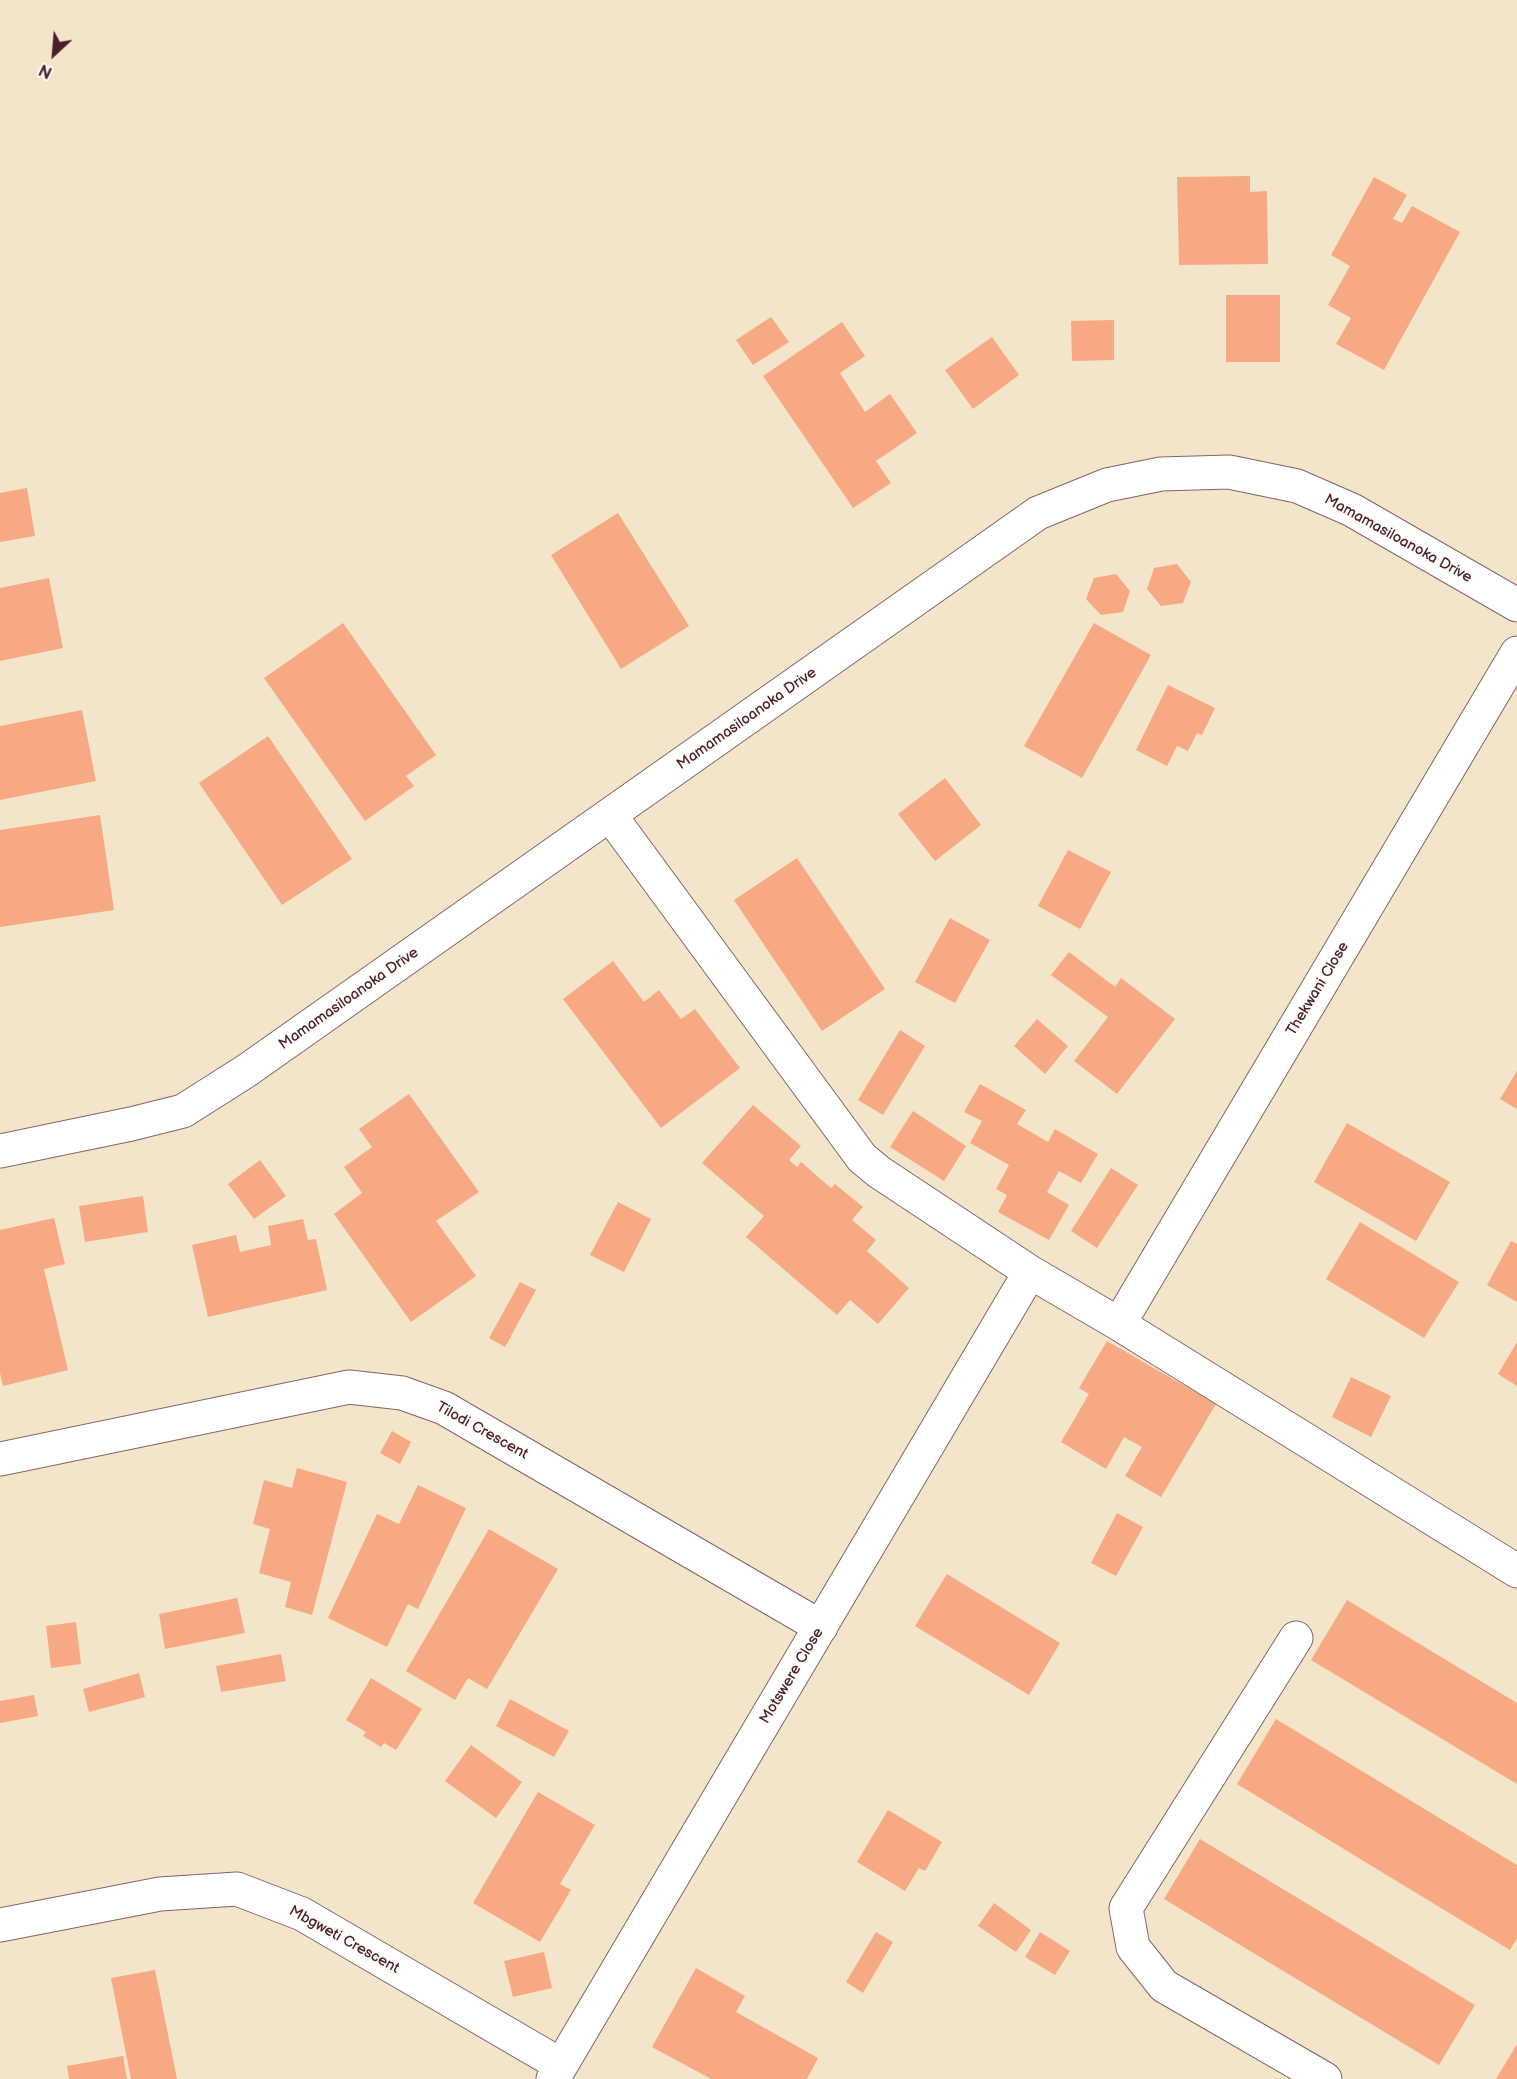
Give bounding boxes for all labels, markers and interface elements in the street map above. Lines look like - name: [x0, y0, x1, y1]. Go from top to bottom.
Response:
- north arrow: [24, 24, 84, 84]
- text: N: [36, 59, 55, 82]
- street label: Mamamasiloanoka Drive: [1321, 491, 1475, 587]
- street label: Mamamasiloanoka Drive: [674, 664, 820, 774]
- street label: Thekwani Close: [1283, 939, 1353, 1039]
- street label: Mamamasiloanoka Drive: [276, 944, 422, 1054]
- street label: Tilodi Crescent: [433, 1398, 531, 1464]
- street label: Motswere Close: [756, 1625, 828, 1727]
- street label: Mbgweti Crescent: [286, 1902, 402, 1978]

